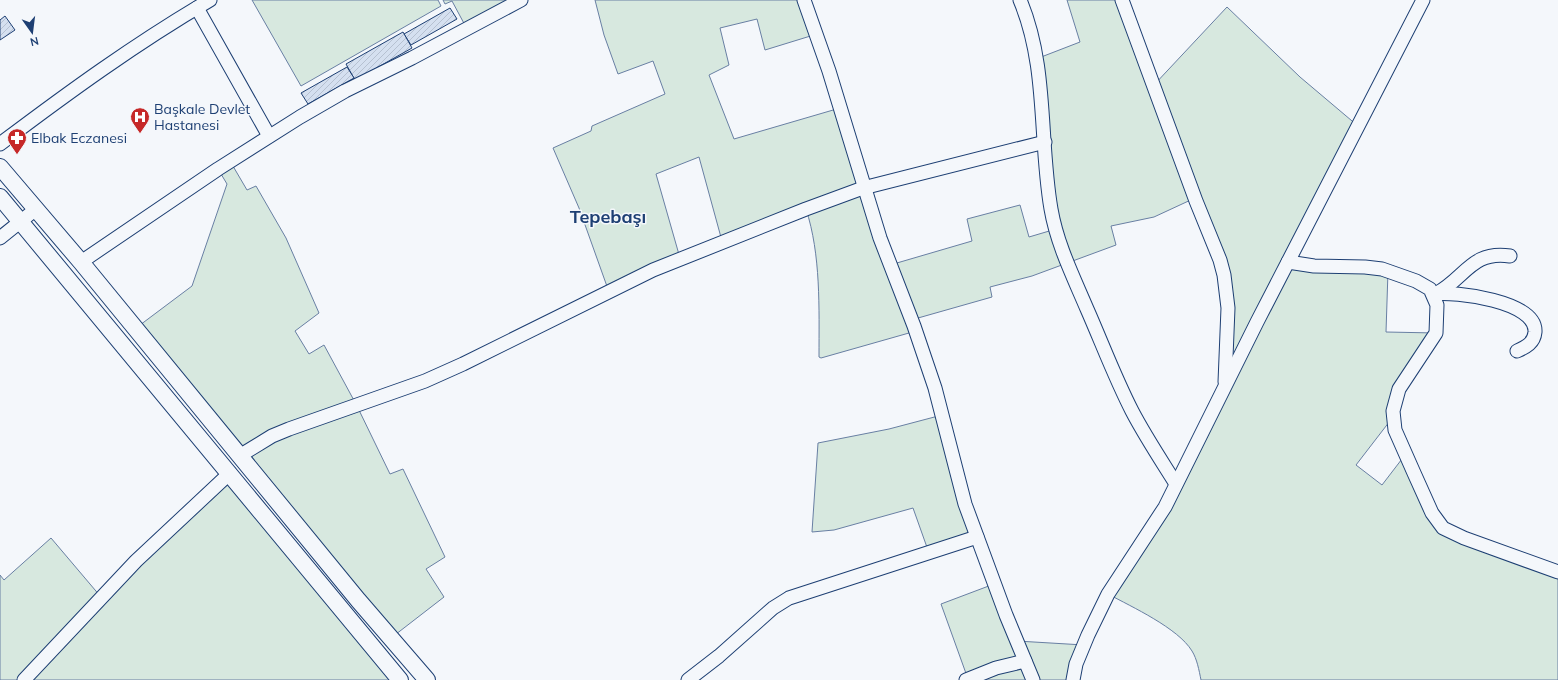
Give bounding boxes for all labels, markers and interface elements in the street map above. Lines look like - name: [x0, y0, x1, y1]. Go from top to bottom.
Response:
- north arrow: [12, 12, 52, 52]
- text: N: [29, 34, 40, 50]
- place label: Başkale Devlet Hastanesi: [154, 100, 250, 134]
- hospital icon: Başkale Devlet Hastanesi: [129, 106, 151, 134]
- pharmacy icon: Elbak Eczanesi: [6, 127, 28, 155]
- place label: Elbak Eczanesi: [31, 129, 127, 147]
- district label: Tepebaşı: [570, 205, 646, 228]

